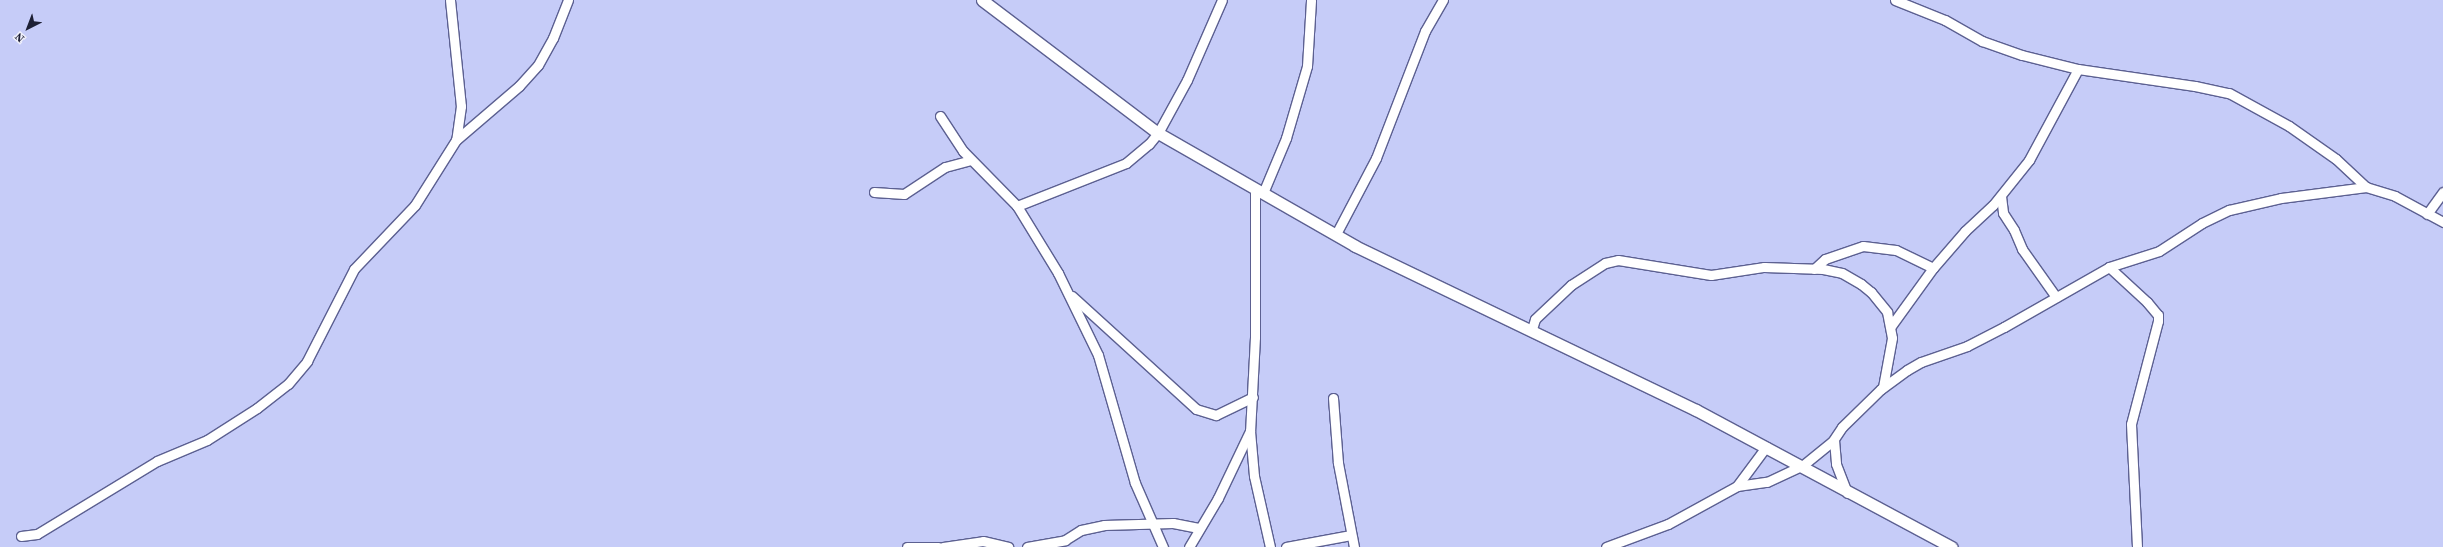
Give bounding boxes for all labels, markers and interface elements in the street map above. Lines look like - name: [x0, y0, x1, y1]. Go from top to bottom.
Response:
- north arrow: [8, 8, 48, 48]
- text: N: [12, 29, 28, 46]

